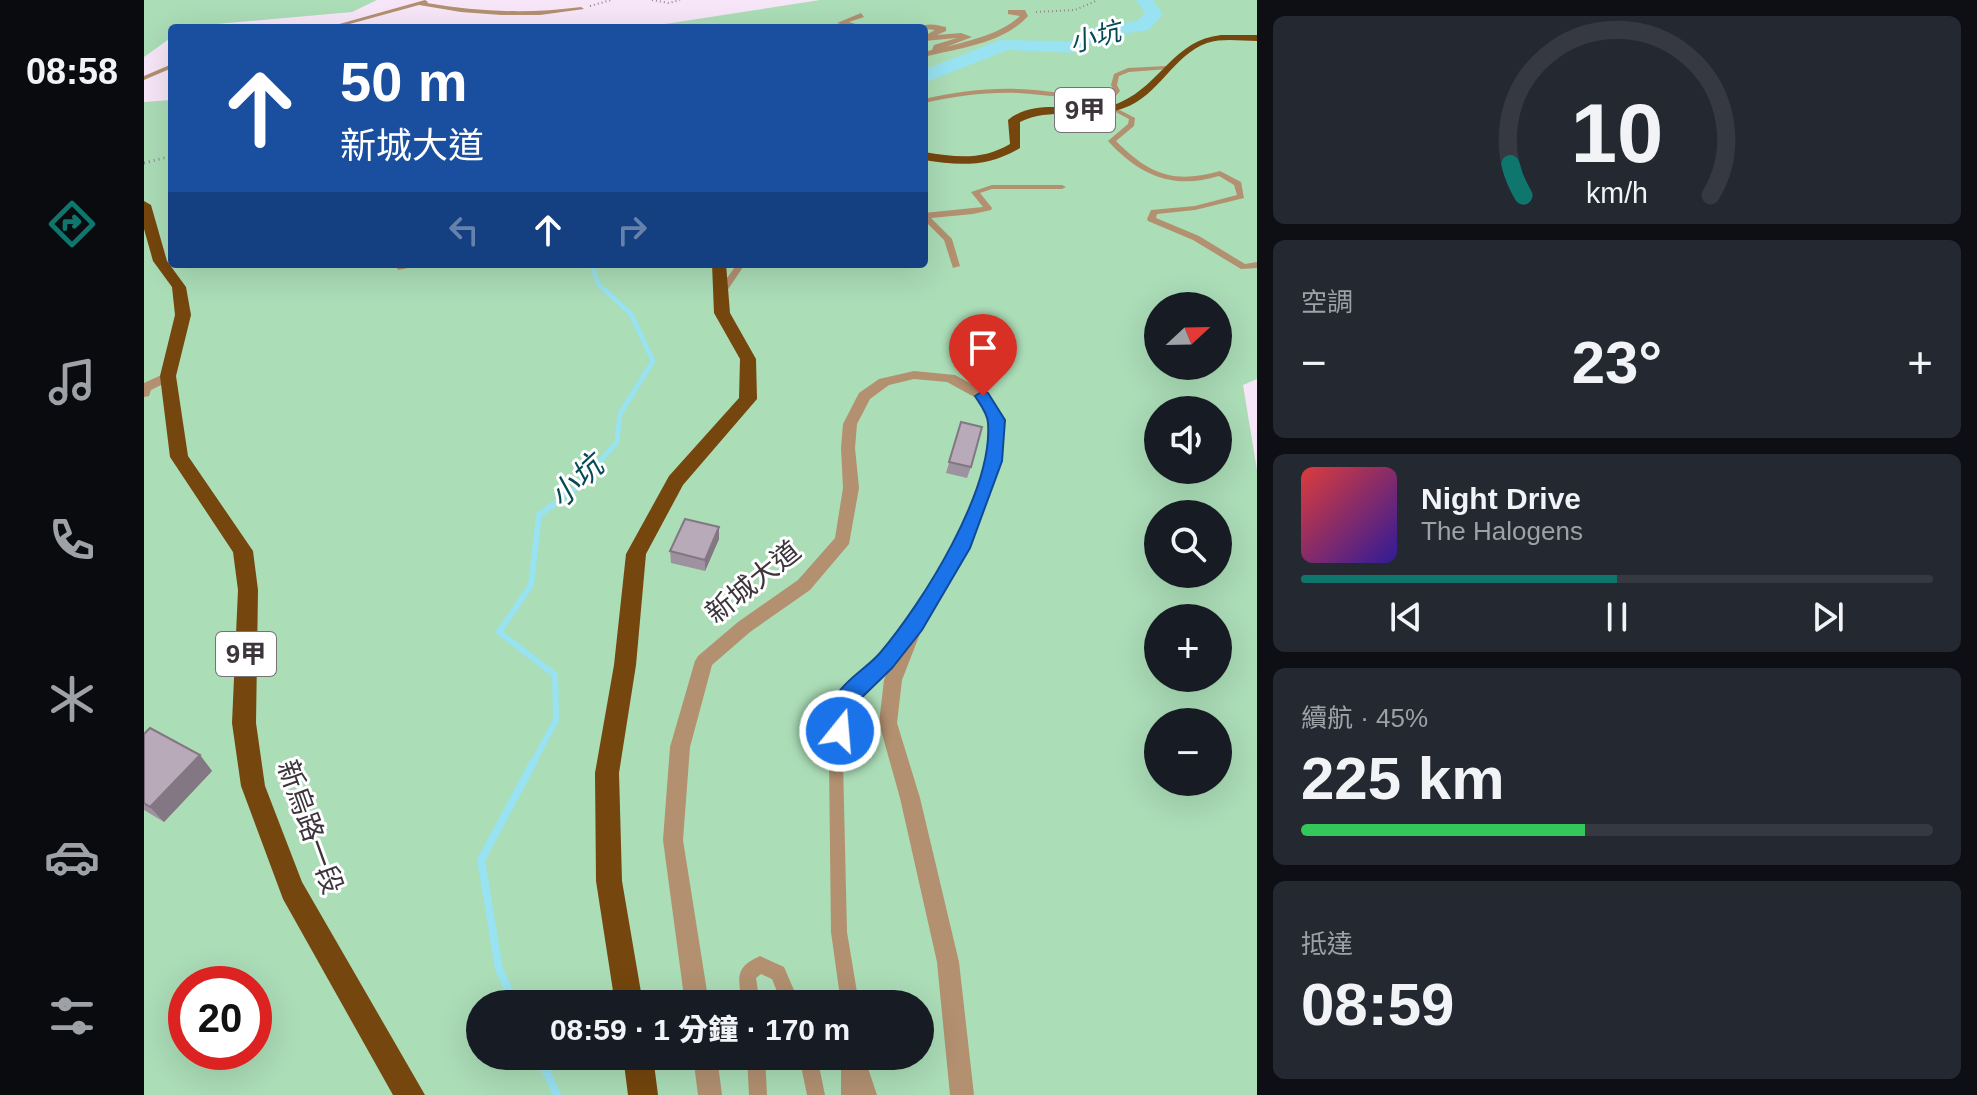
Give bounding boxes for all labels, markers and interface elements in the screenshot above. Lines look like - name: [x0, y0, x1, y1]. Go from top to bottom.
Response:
- water label: 小坑: [1066, 15, 1128, 58]
- text: 50 m: [340, 50, 468, 113]
- text: 08:58: [26, 51, 118, 92]
- icon: ahead: [208, 56, 312, 160]
- text: 10: [1571, 87, 1663, 180]
- road number: 9甲: [1055, 88, 1115, 132]
- text: 新城大道: [340, 125, 484, 166]
- text: km/h: [1586, 177, 1648, 209]
- icon: directions: [44, 196, 100, 252]
- icon: left: [442, 208, 486, 252]
- icon: ahead: [526, 208, 570, 252]
- icon: right: [610, 208, 654, 252]
- text: 空調: [1301, 287, 1353, 317]
- north arrow: [1144, 292, 1232, 380]
- map controls: [1144, 292, 1232, 796]
- pin: [949, 314, 1017, 396]
- icon: arrive: [961, 326, 1005, 370]
- text: 23°: [1572, 329, 1662, 396]
- text: −: [1301, 338, 1327, 387]
- text: +: [1907, 338, 1933, 387]
- icon: music: [44, 354, 100, 410]
- button: sound: [1144, 396, 1232, 484]
- water label: 小坑: [543, 446, 612, 514]
- text: Night Drive: [1421, 482, 1581, 515]
- button: search: [1144, 500, 1232, 588]
- icon: phone: [44, 512, 100, 568]
- text: The Halogens: [1421, 516, 1583, 546]
- street label: 新城大道: [700, 535, 806, 629]
- icon: previous: [1384, 595, 1428, 639]
- icon: pause: [1595, 595, 1639, 639]
- icon: next: [1806, 595, 1850, 639]
- button: +: [1144, 604, 1232, 692]
- road number: 9甲: [216, 632, 276, 676]
- icon: climate: [44, 671, 100, 727]
- position arrow: [798, 689, 882, 773]
- text: 續航 · 45%: [1301, 703, 1428, 733]
- button: −: [1144, 708, 1232, 796]
- text: 225 km: [1301, 745, 1505, 812]
- street label: 新烏路一段: [271, 756, 349, 898]
- icon: car: [44, 829, 100, 885]
- text: 抵達: [1301, 929, 1353, 959]
- speed limit sign: 20: [168, 966, 272, 1070]
- text: 08:59: [1301, 971, 1454, 1038]
- icon: filters: [44, 988, 100, 1044]
- text: 08:59 · 1 分鐘 · 170 m: [550, 1013, 850, 1046]

